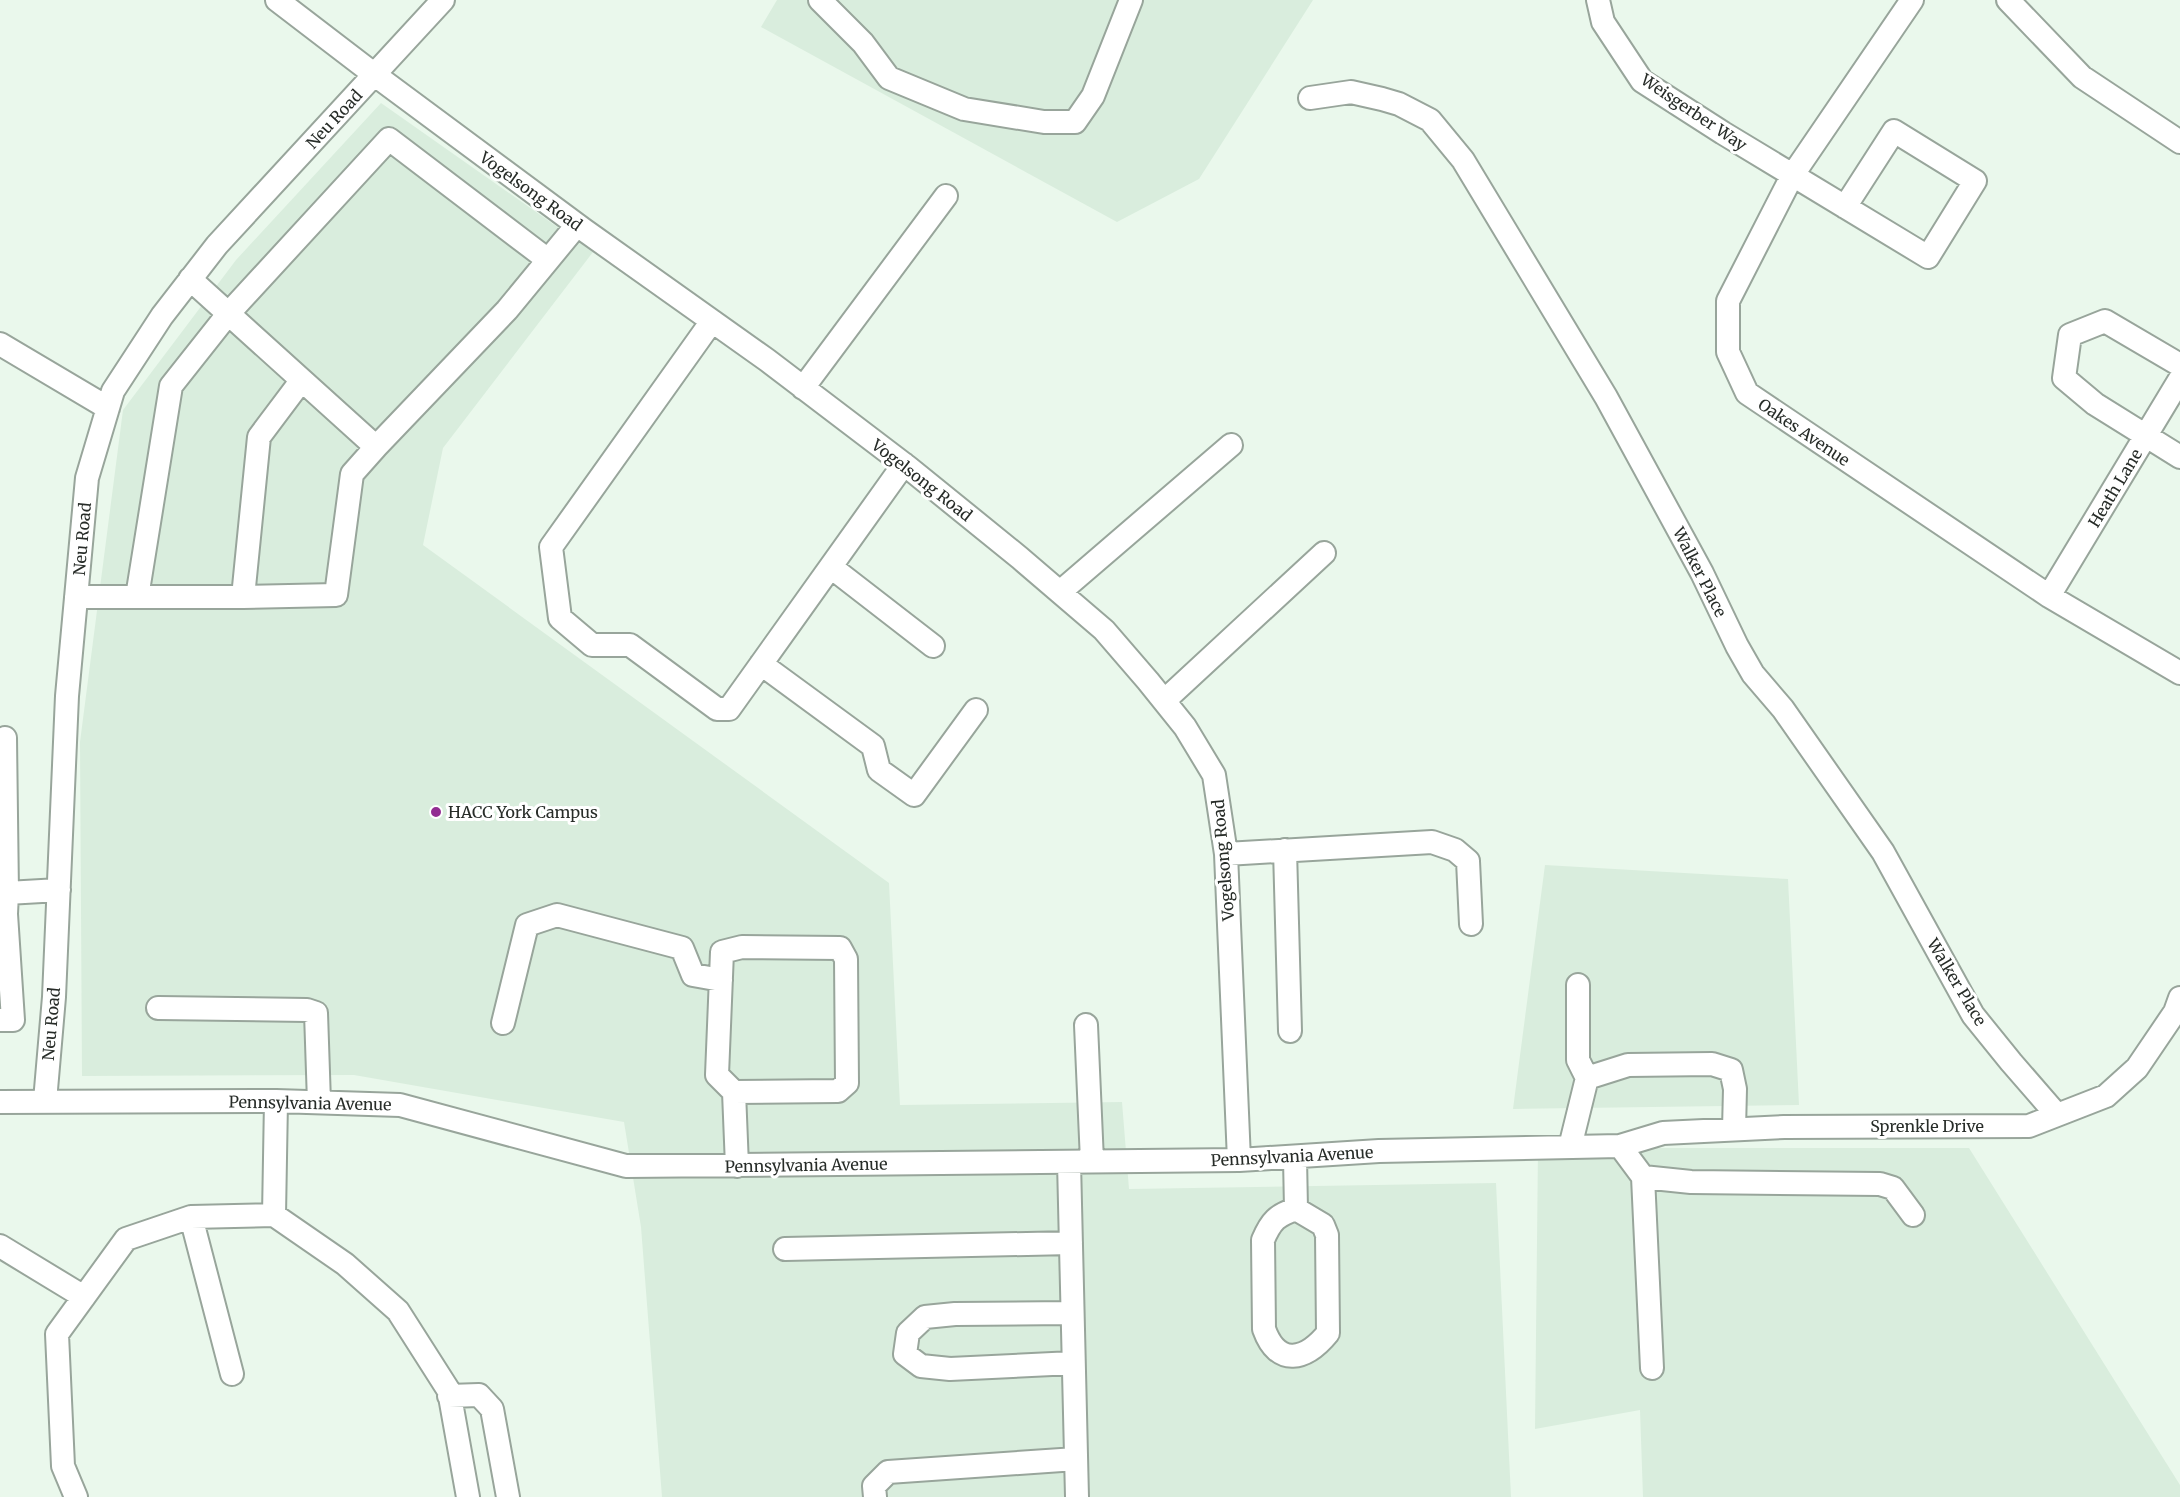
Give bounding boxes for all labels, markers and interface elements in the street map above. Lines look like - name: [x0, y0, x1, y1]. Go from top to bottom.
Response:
- street label: Weisgerber Way: [1636, 69, 1751, 155]
- street label: Neu Road: [302, 85, 367, 153]
- street label: Vogelsong Road: [475, 147, 586, 235]
- street label: Oakes Avenue: [1754, 394, 1854, 470]
- street label: Vogelsong Road: [867, 434, 976, 526]
- street label: Heath Lane: [2084, 445, 2146, 531]
- street label: Neu Road: [69, 501, 95, 576]
- street label: Walker Place: [1668, 523, 1731, 620]
- street label: Vogelsong Road: [1208, 798, 1238, 923]
- place label: HACC York Campus: [448, 802, 598, 822]
- marker: HACC York Campus: [429, 805, 443, 819]
- street label: Walker Place: [1923, 934, 1991, 1029]
- street label: Neu Road: [38, 986, 64, 1061]
- street label: Pennsylvania Avenue: [228, 1092, 392, 1114]
- street label: Sprenkle Drive: [1870, 1116, 1984, 1136]
- street label: Pennsylvania Avenue: [1210, 1142, 1374, 1170]
- street label: Pennsylvania Avenue: [724, 1154, 888, 1176]

